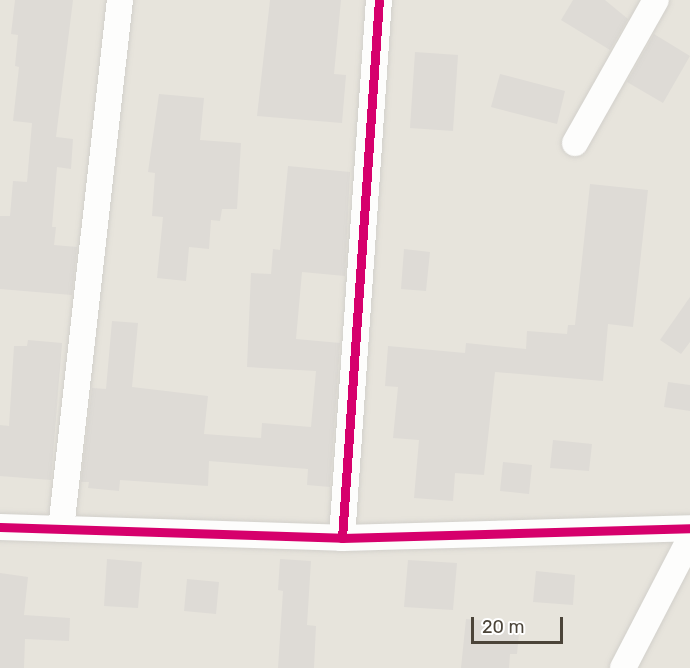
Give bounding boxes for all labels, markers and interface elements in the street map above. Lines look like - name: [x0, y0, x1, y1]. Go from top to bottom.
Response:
- scale bar: [474, 605, 566, 643]
- text: 20 m: [482, 616, 524, 638]

